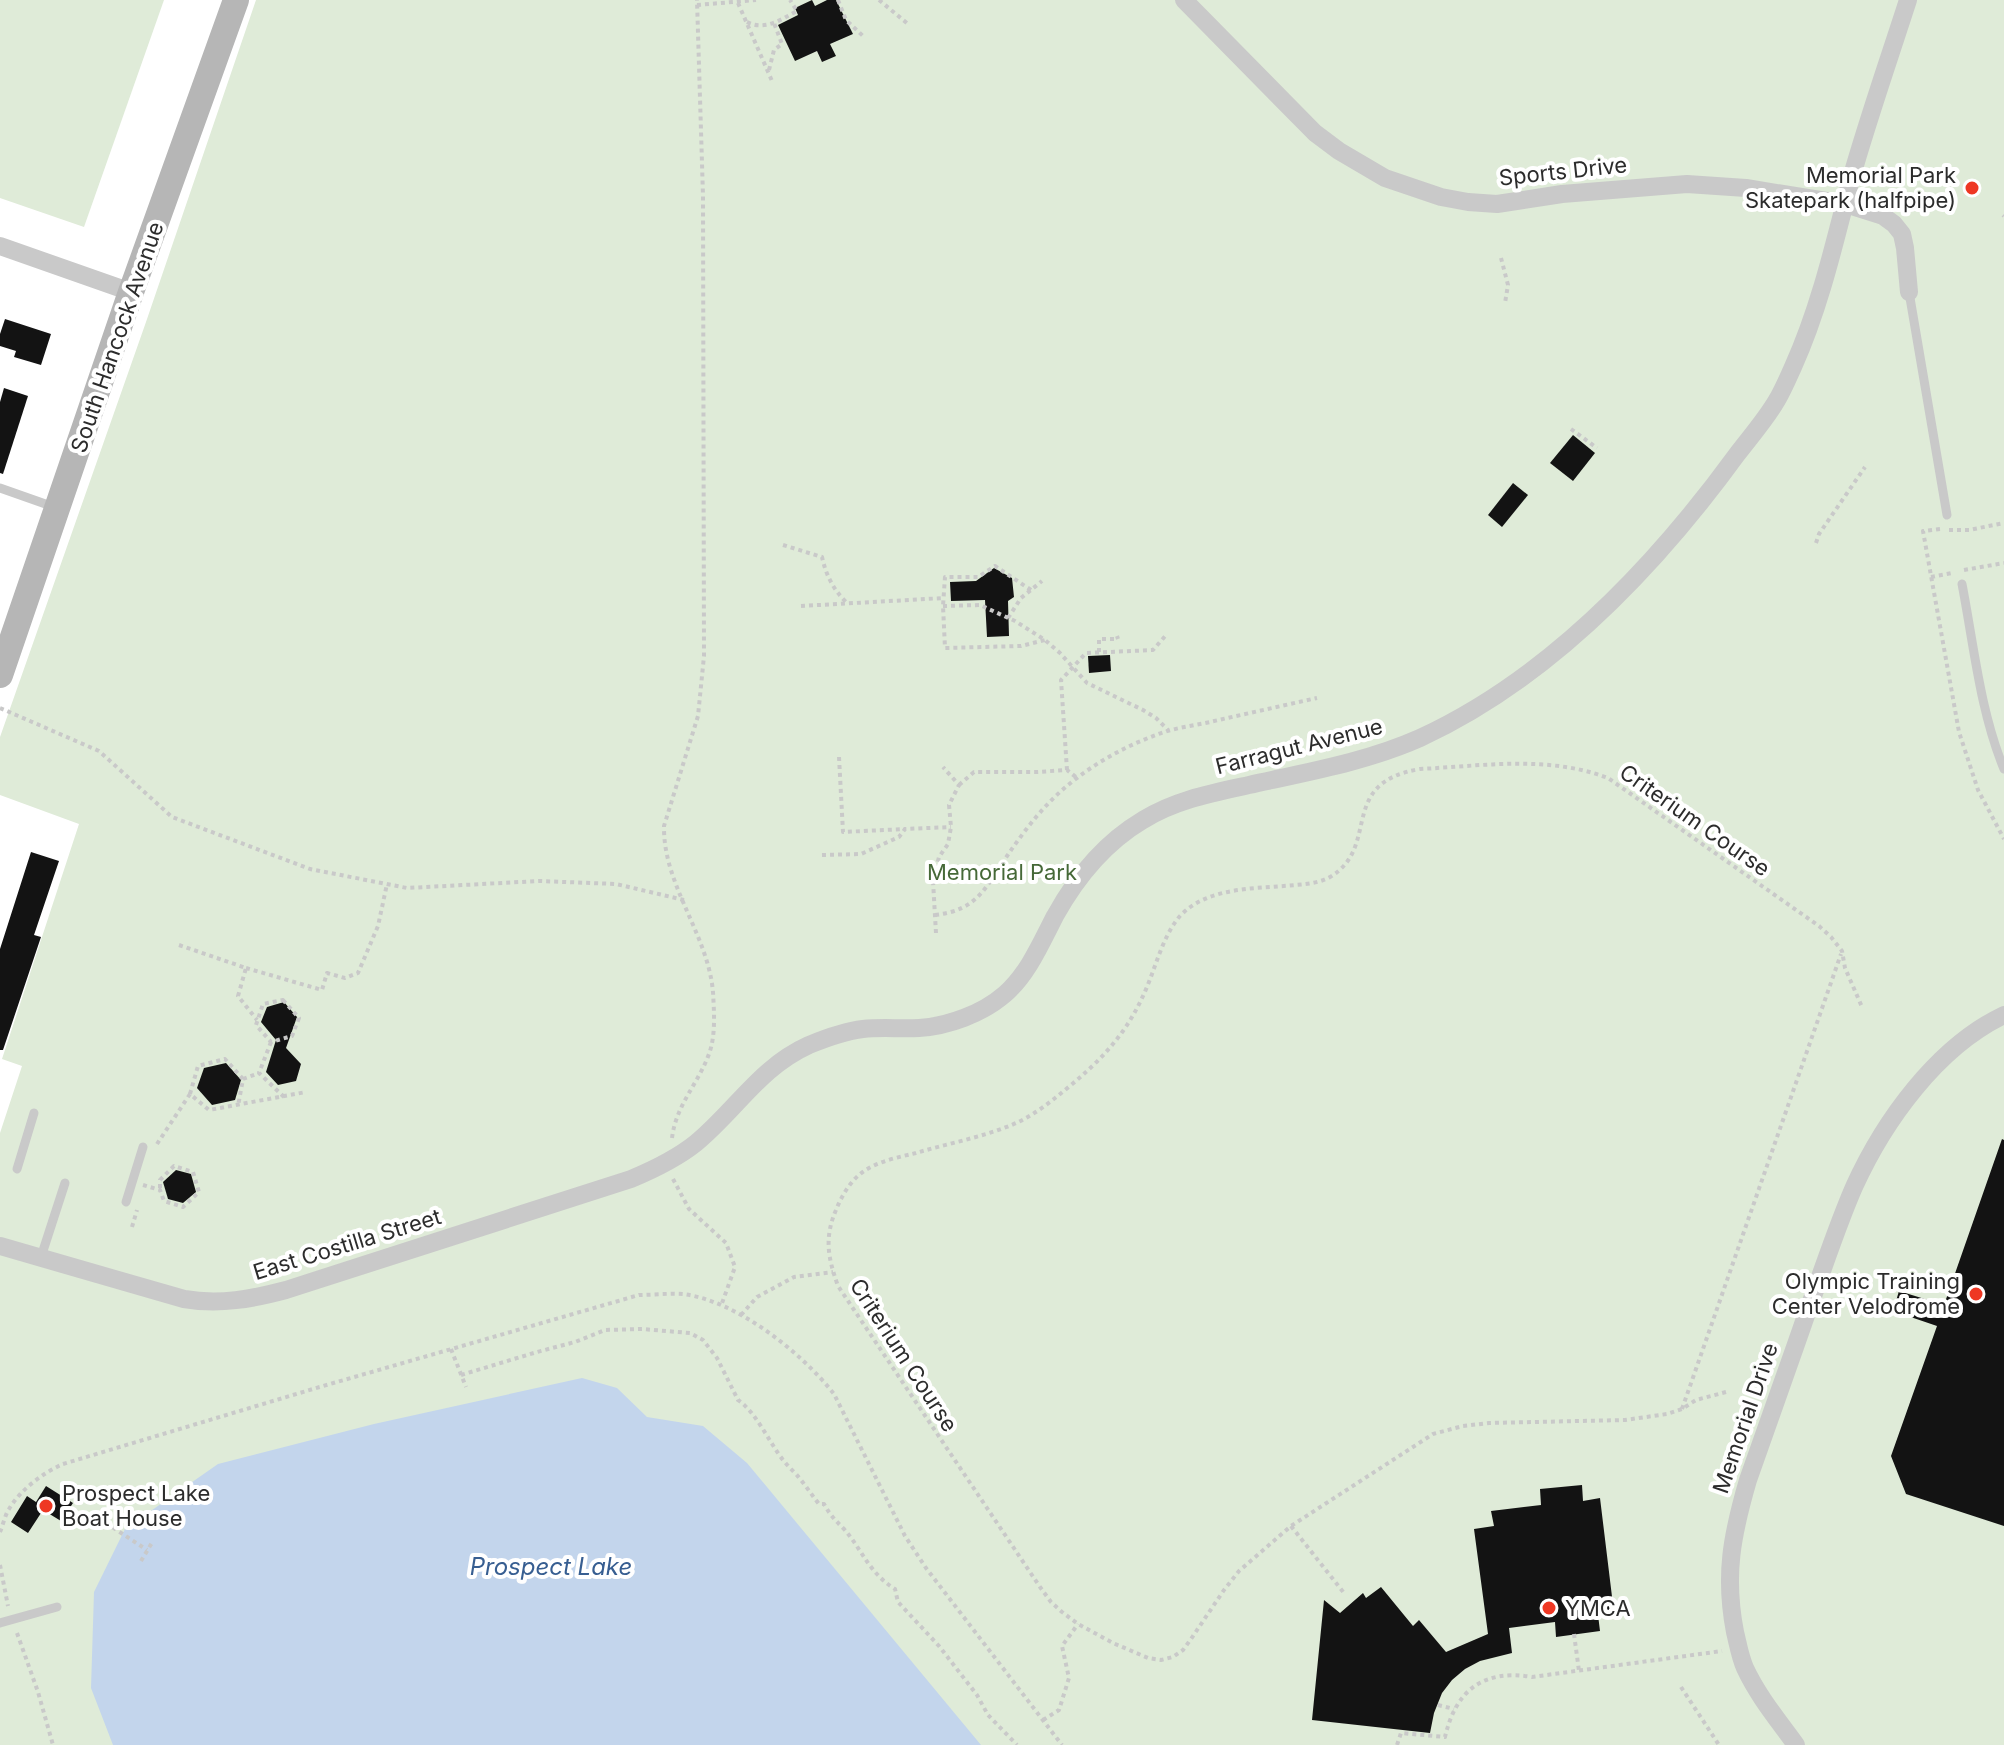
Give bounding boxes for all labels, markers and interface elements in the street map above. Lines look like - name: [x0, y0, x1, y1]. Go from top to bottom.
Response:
- street label: Sports Drive: [1498, 151, 1628, 191]
- place label: Memorial Park Skatepark (halfpipe): [1745, 162, 1956, 213]
- marker: Memorial Park Skatepark (halfpipe): [1963, 179, 1981, 197]
- street label: South Hancock Avenue: [65, 218, 169, 456]
- street label: Farragut Avenue: [1213, 713, 1385, 779]
- street label: Criterium Course: [1615, 759, 1775, 881]
- park label: Memorial Park: [927, 859, 1077, 885]
- street label: East Costilla Street: [250, 1203, 444, 1285]
- place label: Olympic Training Center Velodrome: [1772, 1268, 1960, 1319]
- street label: Criterium Course: [845, 1274, 963, 1436]
- marker: Olympic Training Center Velodrome: [1967, 1285, 1985, 1303]
- street label: Memorial Drive: [1707, 1339, 1783, 1497]
- place label: Prospect Lake Boat House: [62, 1480, 210, 1531]
- marker: Prospect Lake Boat House: [37, 1497, 55, 1515]
- water label: Prospect Lake: [470, 1552, 632, 1581]
- place label: YMCA: [1565, 1595, 1631, 1621]
- marker: YMCA: [1540, 1599, 1558, 1617]

